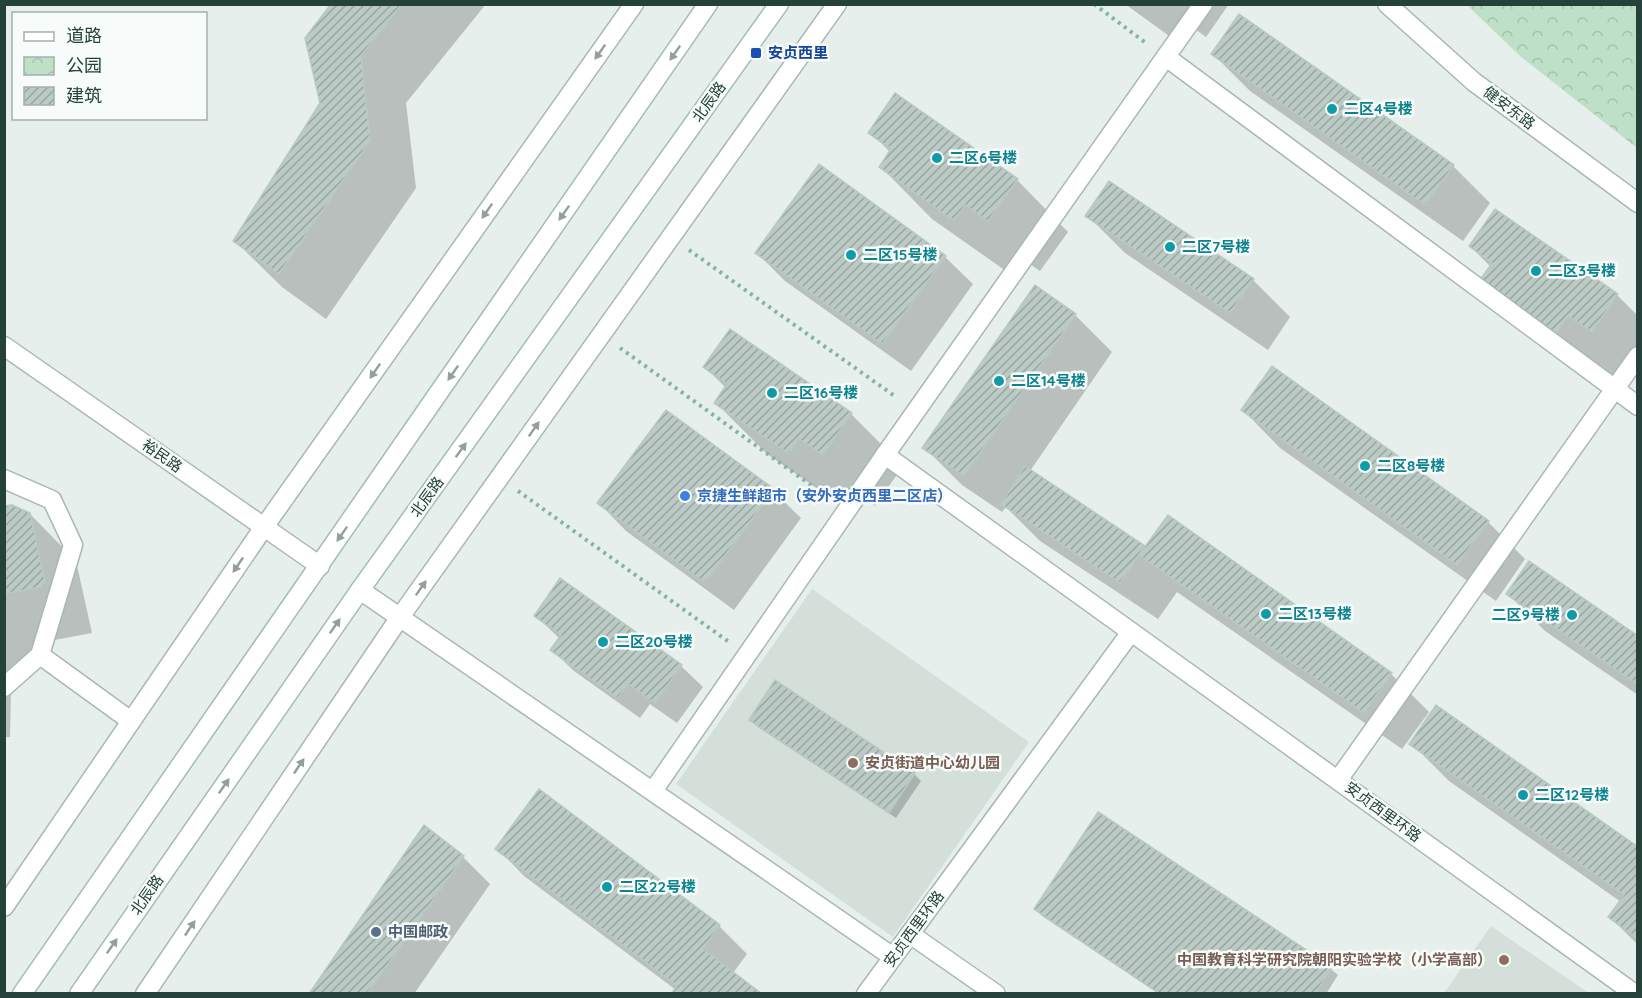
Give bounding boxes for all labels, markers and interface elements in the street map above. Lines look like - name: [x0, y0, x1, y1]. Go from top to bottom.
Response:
- legend: [12, 12, 207, 120]
- text: 道路: [66, 24, 102, 47]
- place label: 安贞西里: [768, 43, 828, 62]
- one-way arrow: [594, 44, 606, 60]
- one-way arrow: [669, 44, 681, 60]
- marker: 安贞西里: [749, 46, 763, 60]
- text: 公园: [66, 54, 102, 77]
- street label: 北辰路: [688, 78, 730, 125]
- street label: 健安东路: [1480, 82, 1539, 133]
- text: 建筑: [66, 84, 102, 107]
- place label: 二区4号楼: [1344, 99, 1413, 118]
- marker: 二区4号楼: [1325, 102, 1339, 116]
- place label: 二区6号楼: [949, 148, 1017, 167]
- marker: 二区6号楼: [930, 151, 944, 165]
- one-way arrow: [481, 203, 493, 219]
- one-way arrow: [559, 205, 570, 221]
- place label: 二区7号楼: [1182, 237, 1250, 256]
- marker: 二区7号楼: [1163, 240, 1177, 254]
- place label: 二区15号楼: [863, 245, 937, 264]
- marker: 二区15号楼: [844, 248, 858, 262]
- place label: 二区3号楼: [1548, 261, 1616, 280]
- marker: 二区3号楼: [1529, 264, 1543, 278]
- one-way arrow: [369, 363, 381, 378]
- one-way arrow: [447, 365, 459, 381]
- place label: 二区14号楼: [1011, 371, 1086, 390]
- marker: 二区14号楼: [992, 374, 1006, 388]
- place label: 二区16号楼: [784, 383, 858, 402]
- marker: 二区16号楼: [765, 386, 779, 400]
- one-way arrow: [528, 421, 539, 437]
- street label: 裕民路: [138, 435, 186, 476]
- one-way arrow: [455, 442, 467, 458]
- place label: 二区8号楼: [1377, 456, 1445, 475]
- marker: 二区8号楼: [1358, 459, 1372, 473]
- street label: 北辰路: [406, 473, 448, 520]
- place label: 京捷生鲜超市（安外安贞西里二区店）: [697, 486, 952, 505]
- marker: 京捷生鲜超市（安外安贞西里二区店）: [678, 489, 692, 503]
- one-way arrow: [336, 525, 348, 541]
- one-way arrow: [232, 556, 244, 572]
- one-way arrow: [415, 580, 427, 596]
- place label: 二区13号楼: [1278, 604, 1352, 623]
- place label: 二区9号楼: [1491, 605, 1560, 624]
- marker: 二区13号楼: [1259, 607, 1273, 621]
- marker: 二区9号楼: [1565, 608, 1579, 622]
- one-way arrow: [329, 618, 341, 634]
- place label: 二区20号楼: [615, 632, 693, 651]
- marker: 二区20号楼: [596, 635, 610, 649]
- place label: 安贞街道中心幼儿园: [865, 753, 1000, 772]
- marker: 安贞街道中心幼儿园: [846, 756, 860, 770]
- one-way arrow: [293, 758, 304, 774]
- street label: 安贞西里环路: [1341, 777, 1425, 846]
- one-way arrow: [218, 778, 230, 794]
- place label: 二区12号楼: [1535, 785, 1609, 804]
- marker: 二区12号楼: [1516, 788, 1530, 802]
- street label: 北辰路: [126, 871, 167, 919]
- place label: 二区22号楼: [619, 877, 696, 896]
- marker: 二区22号楼: [600, 880, 614, 894]
- street label: 安贞西里环路: [879, 887, 948, 971]
- one-way arrow: [184, 920, 196, 936]
- place label: 中国邮政: [388, 922, 448, 941]
- marker: 中国邮政: [369, 925, 383, 939]
- one-way arrow: [106, 938, 118, 954]
- place label: 中国教育科学研究院朝阳实验学校（小学高部）: [1177, 950, 1492, 969]
- marker: 中国教育科学研究院朝阳实验学校（小学高部）: [1497, 953, 1511, 967]

